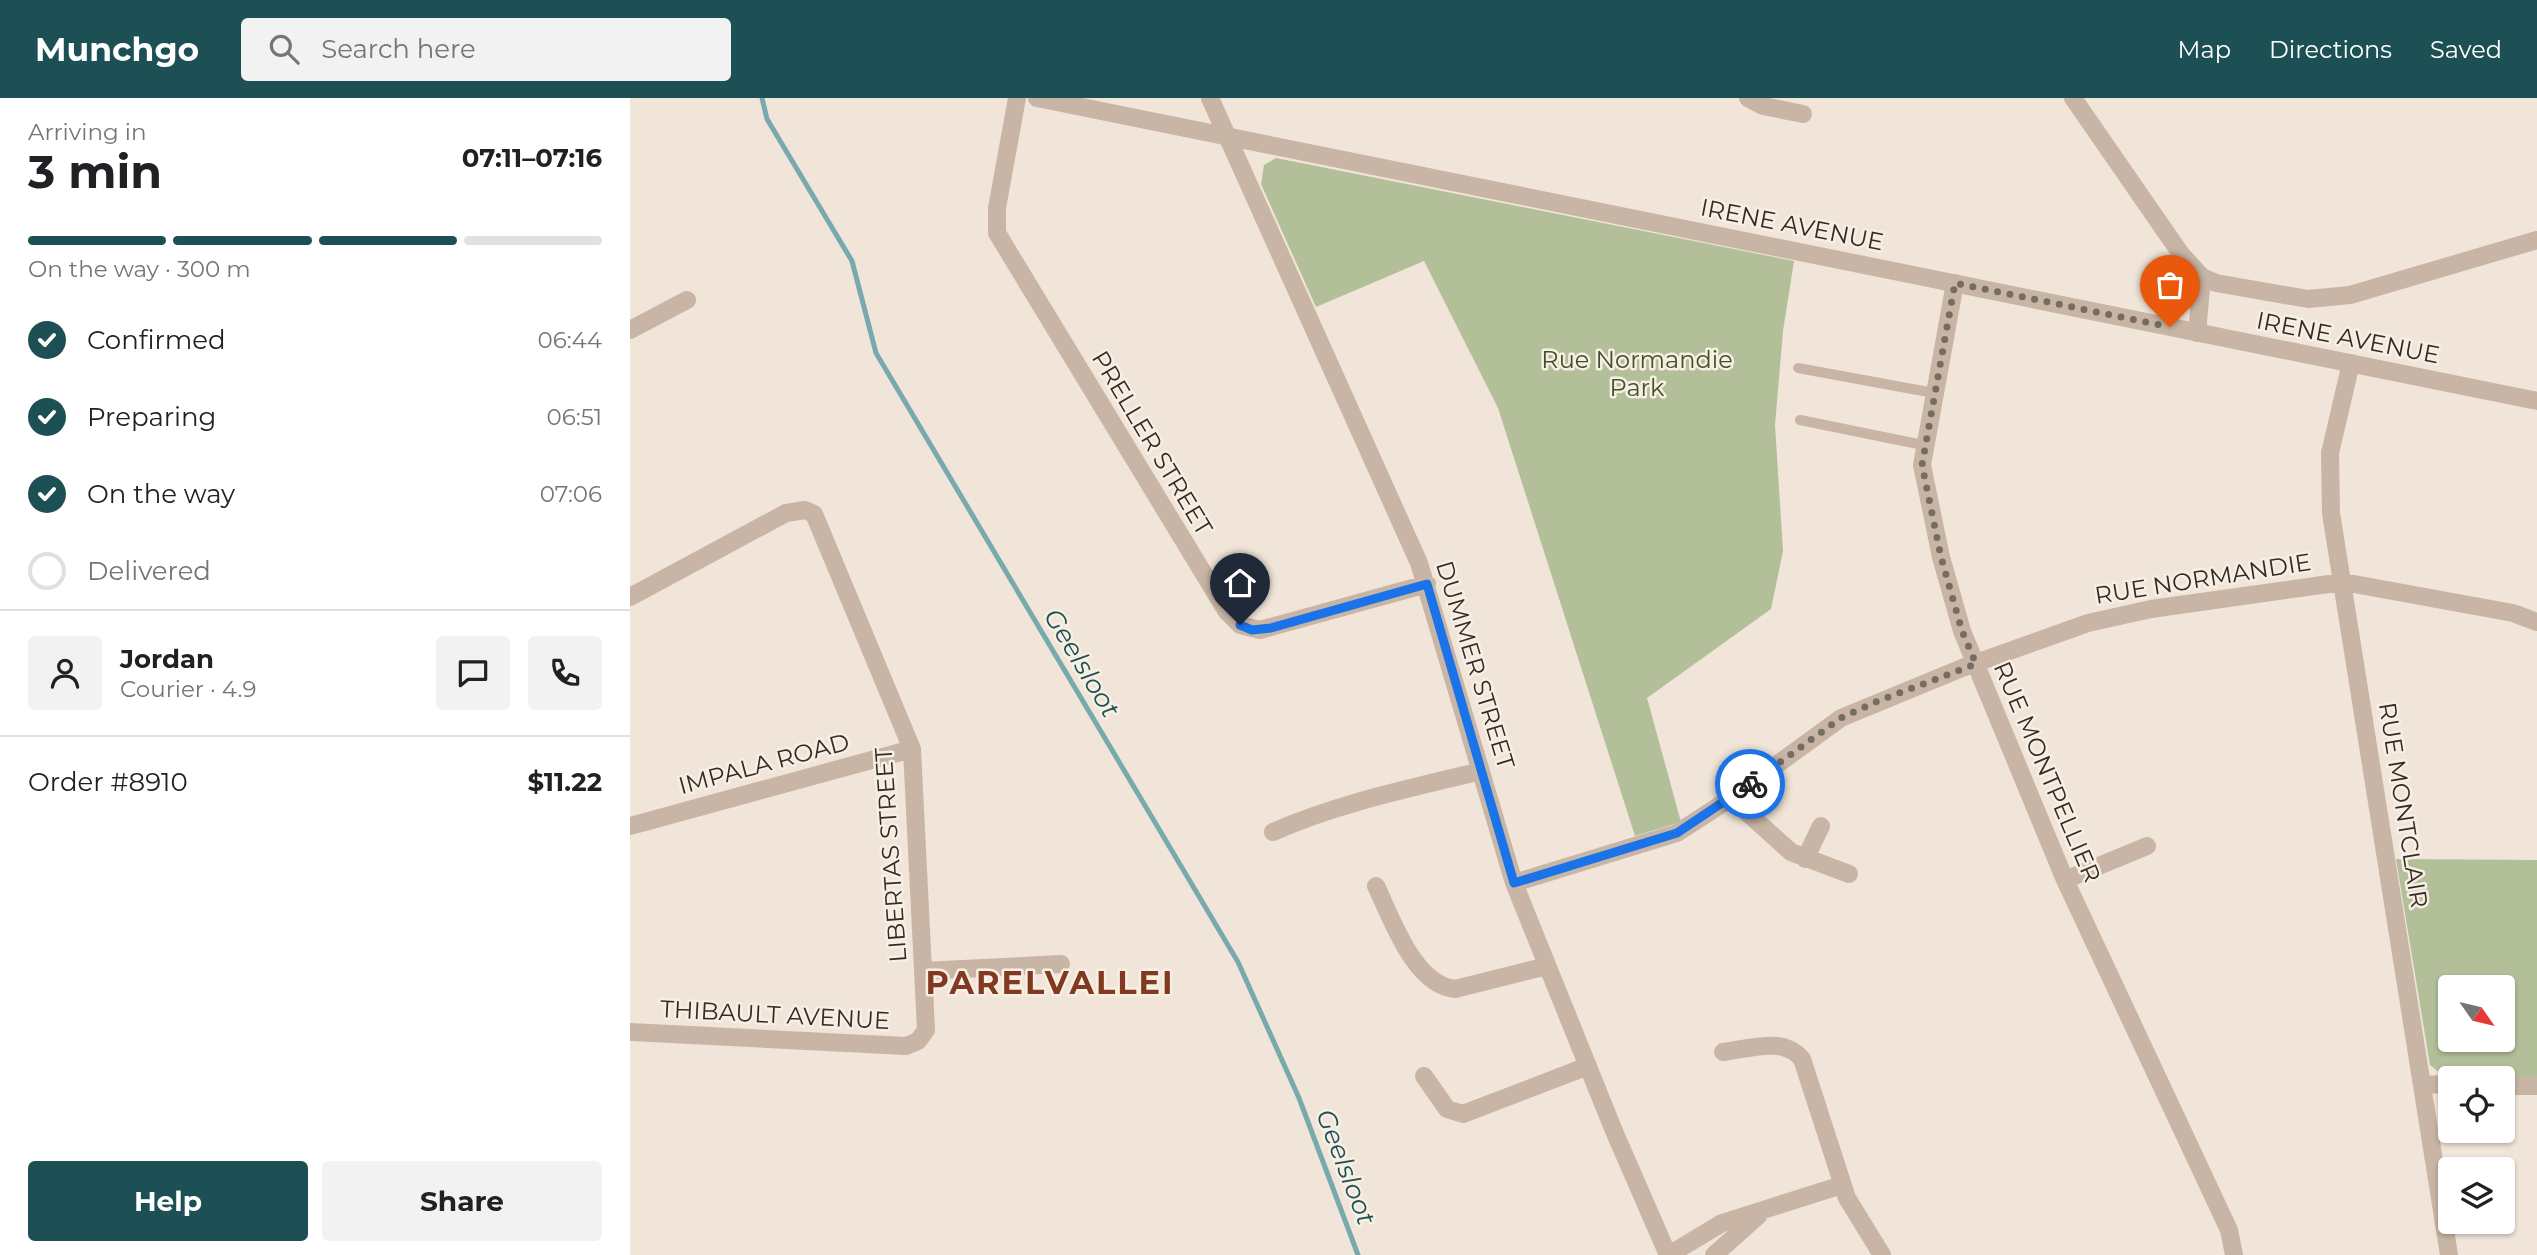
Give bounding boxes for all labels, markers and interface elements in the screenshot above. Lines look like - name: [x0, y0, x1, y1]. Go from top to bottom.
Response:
- search box: [241, 18, 731, 81]
- text: Munchgo: [35, 29, 199, 69]
- icon: search: [265, 30, 303, 68]
- text: Search here: [321, 33, 476, 65]
- text: Map: [2178, 35, 2231, 64]
- text: Directions: [2269, 35, 2392, 64]
- text: Saved: [2430, 35, 2502, 64]
- text: Arriving in: [28, 118, 147, 146]
- text: 07:11–07:16: [462, 142, 602, 174]
- text: 3 min: [28, 143, 162, 200]
- street label: IRENE AVENUE: [1698, 193, 1886, 256]
- text: On the way · 300 m: [28, 255, 251, 283]
- pin: [2140, 255, 2200, 327]
- icon: bag: [2151, 266, 2189, 304]
- street label: IRENE AVENUE: [2254, 306, 2442, 369]
- icon: check: [28, 321, 66, 359]
- text: Confirmed: [87, 324, 226, 356]
- text: 06:44: [537, 326, 602, 354]
- street label: PRELLER STREET: [1086, 345, 1219, 540]
- park label: Rue Normandie Park: [1541, 345, 1733, 402]
- icon: check: [28, 398, 66, 436]
- text: Preparing: [87, 401, 216, 433]
- text: 06:51: [547, 403, 602, 431]
- icon: check: [28, 475, 66, 513]
- text: On the way: [87, 478, 235, 510]
- text: 07:06: [540, 480, 602, 508]
- street label: RUE NORMANDIE: [2093, 547, 2313, 610]
- pin: [1210, 553, 1270, 625]
- text: Delivered: [87, 555, 211, 587]
- street label: DUMMER STREET: [1430, 557, 1521, 773]
- icon: home: [1221, 564, 1259, 602]
- water label: Geelsloot: [1037, 603, 1127, 724]
- button: person: [28, 636, 102, 710]
- button: chat: [436, 636, 510, 710]
- button: phone: [528, 636, 602, 710]
- text: Jordan: [120, 643, 214, 675]
- street label: RUE MONTPELLIER: [1988, 657, 2107, 887]
- text: Courier · 4.9: [120, 675, 256, 703]
- street label: RUE MONTCLAIR: [2373, 700, 2434, 910]
- street label: IMPALA ROAD: [675, 727, 852, 800]
- street label: LIBERTAS STREET: [869, 746, 912, 963]
- courier: [1715, 749, 1785, 819]
- icon: bike: [1731, 765, 1769, 803]
- text: Order #8910: [28, 766, 188, 798]
- text: $11.22: [528, 766, 602, 798]
- district label: PARELVALLEI: [925, 963, 1175, 1002]
- north arrow: [2438, 975, 2515, 1052]
- map controls: [2438, 975, 2515, 1234]
- street label: THIBAULT AVENUE: [659, 994, 891, 1035]
- button: locate: [2438, 1066, 2515, 1143]
- water label: Geelsloot: [1309, 1105, 1383, 1230]
- button: layers: [2438, 1157, 2515, 1234]
- button: Help: [28, 1161, 308, 1241]
- button: Share: [322, 1161, 602, 1241]

